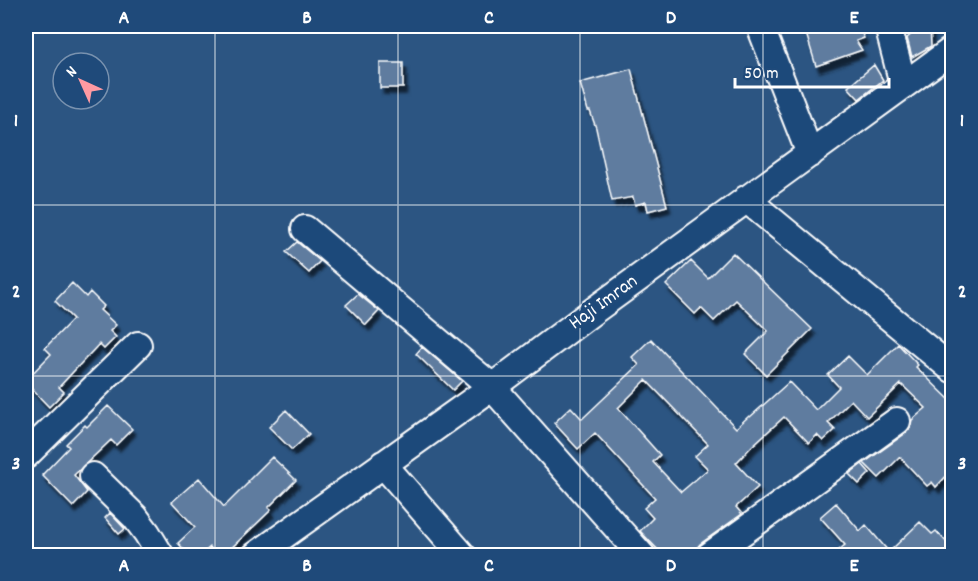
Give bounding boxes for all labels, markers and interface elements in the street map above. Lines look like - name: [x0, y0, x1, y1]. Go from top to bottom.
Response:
- text: A: [119, 5, 130, 33]
- text: B: [302, 5, 312, 33]
- text: C: [484, 5, 494, 33]
- text: D: [666, 5, 677, 33]
- text: E: [849, 5, 859, 33]
- north arrow: [51, 51, 111, 111]
- scale bar: [735, 51, 890, 89]
- text: N: [61, 61, 83, 83]
- text: 50 m: [744, 62, 779, 87]
- text: 1: [14, 108, 18, 136]
- text: 1: [960, 108, 964, 136]
- street label: Haji Imran: [564, 268, 644, 338]
- text: 2: [12, 279, 20, 307]
- text: 2: [958, 279, 966, 307]
- text: 3: [12, 451, 20, 479]
- text: 3: [958, 451, 966, 479]
- text: A: [119, 553, 130, 581]
- text: B: [302, 553, 312, 581]
- text: C: [484, 553, 494, 581]
- text: D: [666, 553, 677, 581]
- text: E: [849, 553, 859, 581]

